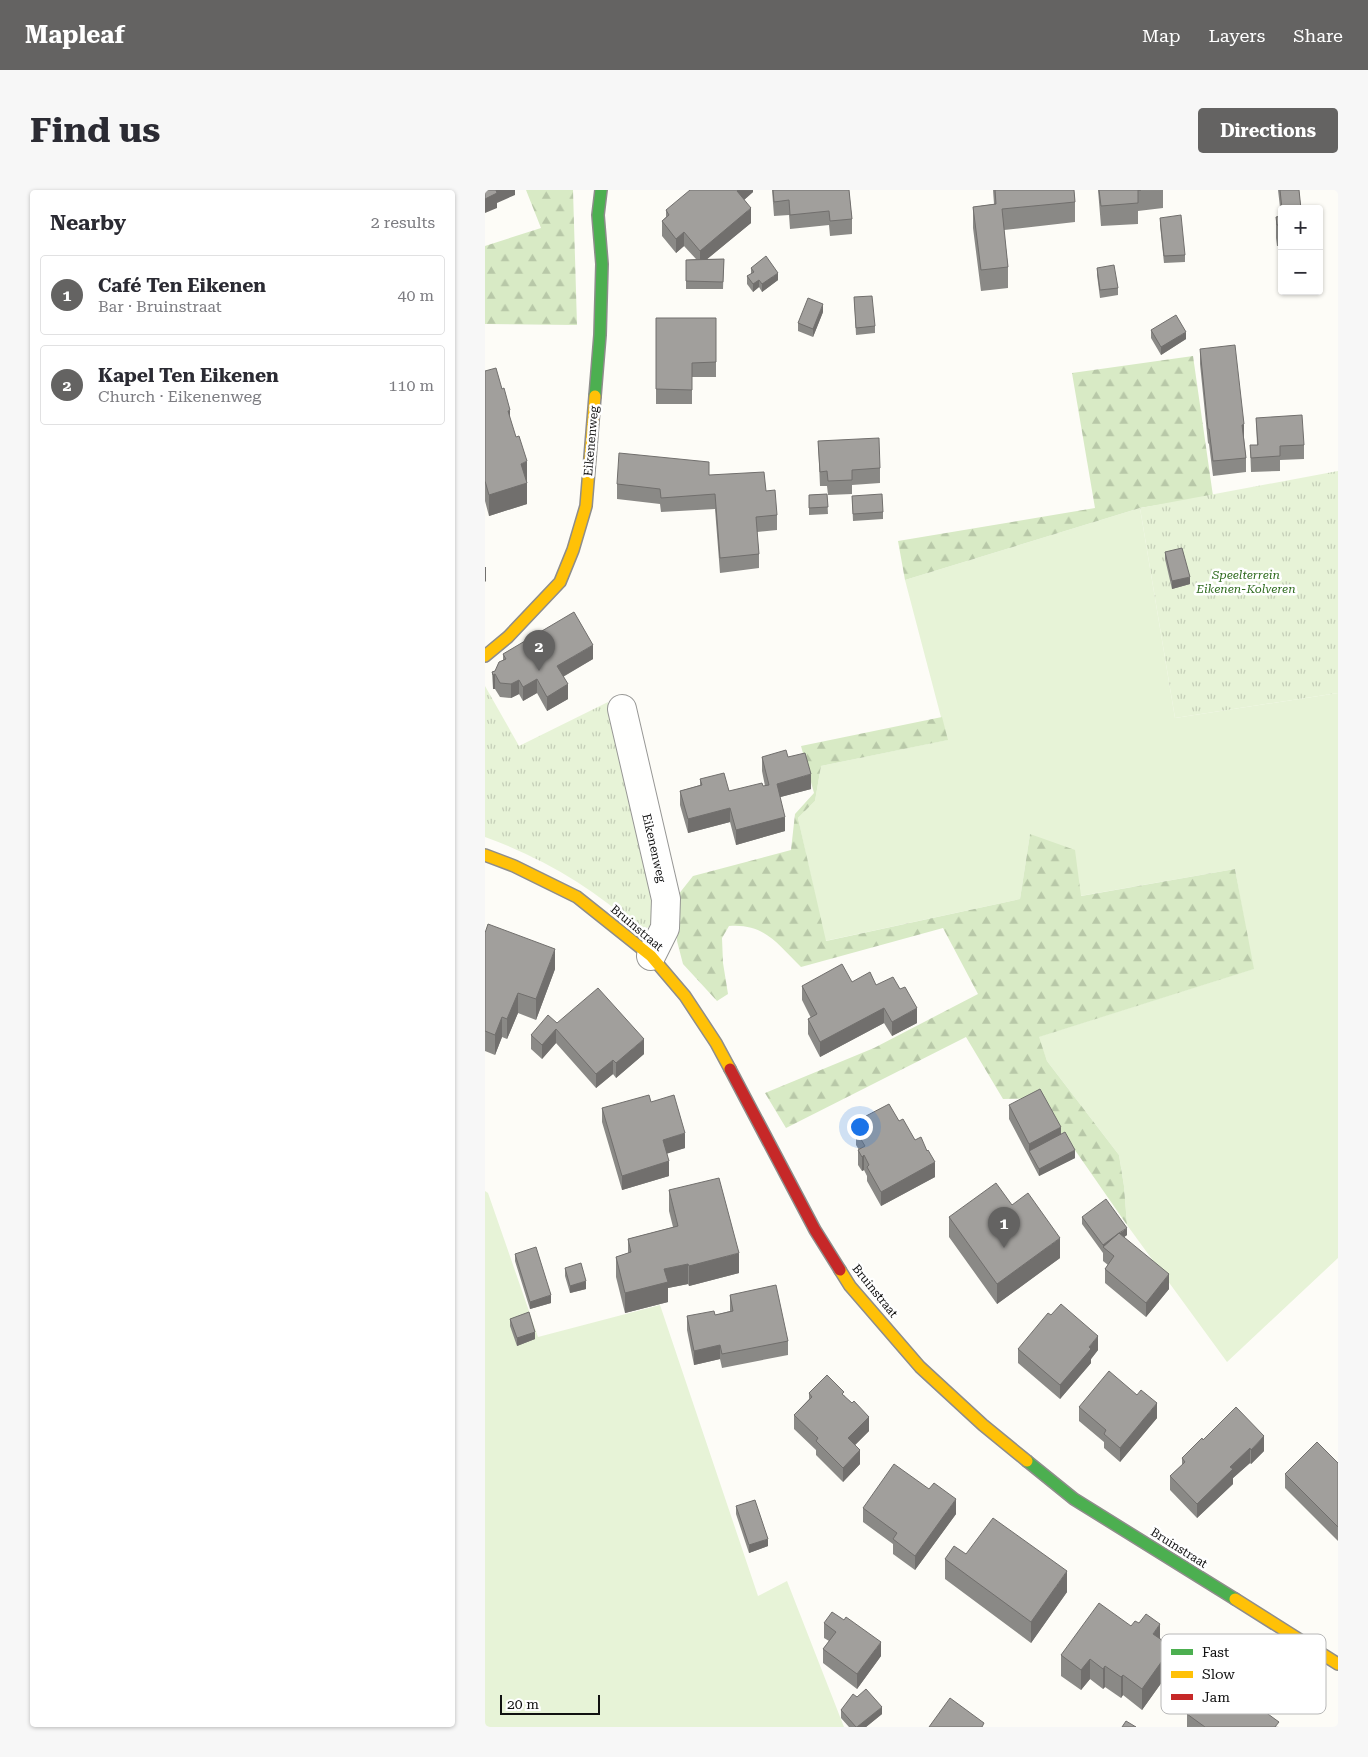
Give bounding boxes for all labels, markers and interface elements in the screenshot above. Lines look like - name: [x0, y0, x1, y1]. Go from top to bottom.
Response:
- text: Mapleaf: [25, 21, 125, 49]
- text: Map: [1142, 25, 1181, 46]
- text: Layers: [1209, 25, 1265, 46]
- text: Share: [1293, 25, 1343, 46]
- button: Directions: [1198, 108, 1338, 153]
- text: Find us: [30, 110, 160, 151]
- map controls: [1278, 205, 1323, 295]
- button: +: [1278, 205, 1323, 250]
- text: Nearby: [50, 211, 126, 235]
- text: 2 results: [371, 213, 435, 232]
- button: −: [1278, 250, 1323, 295]
- text: Café Ten Eikenen: [98, 274, 266, 297]
- text: 1: [63, 286, 71, 305]
- text: 40 m: [397, 286, 434, 305]
- text: Bar · Bruinstraat: [98, 297, 222, 316]
- text: Kapel Ten Eikenen: [98, 364, 279, 387]
- text: 2: [63, 376, 71, 395]
- text: 110 m: [388, 376, 434, 395]
- text: Church · Eikenenweg: [98, 387, 261, 406]
- street label: Eikenenweg: [581, 405, 601, 477]
- park label: Speelterrein Eikenen-Kolveren: [1195, 568, 1296, 596]
- pin: 2: [523, 630, 555, 671]
- street label: Eikenenweg: [639, 812, 669, 884]
- street label: Bruinstraat: [608, 902, 667, 954]
- your location: [847, 1114, 873, 1140]
- pin: 1: [988, 1207, 1020, 1248]
- street label: Bruinstraat: [849, 1262, 901, 1321]
- street label: Bruinstraat: [1148, 1525, 1210, 1571]
- legend: [1161, 1634, 1326, 1714]
- text: Fast: [1202, 1644, 1229, 1660]
- text: Slow: [1202, 1666, 1235, 1682]
- text: Jam: [1202, 1689, 1230, 1705]
- scale bar: [500, 1692, 600, 1715]
- text: 20 m: [507, 1696, 539, 1712]

